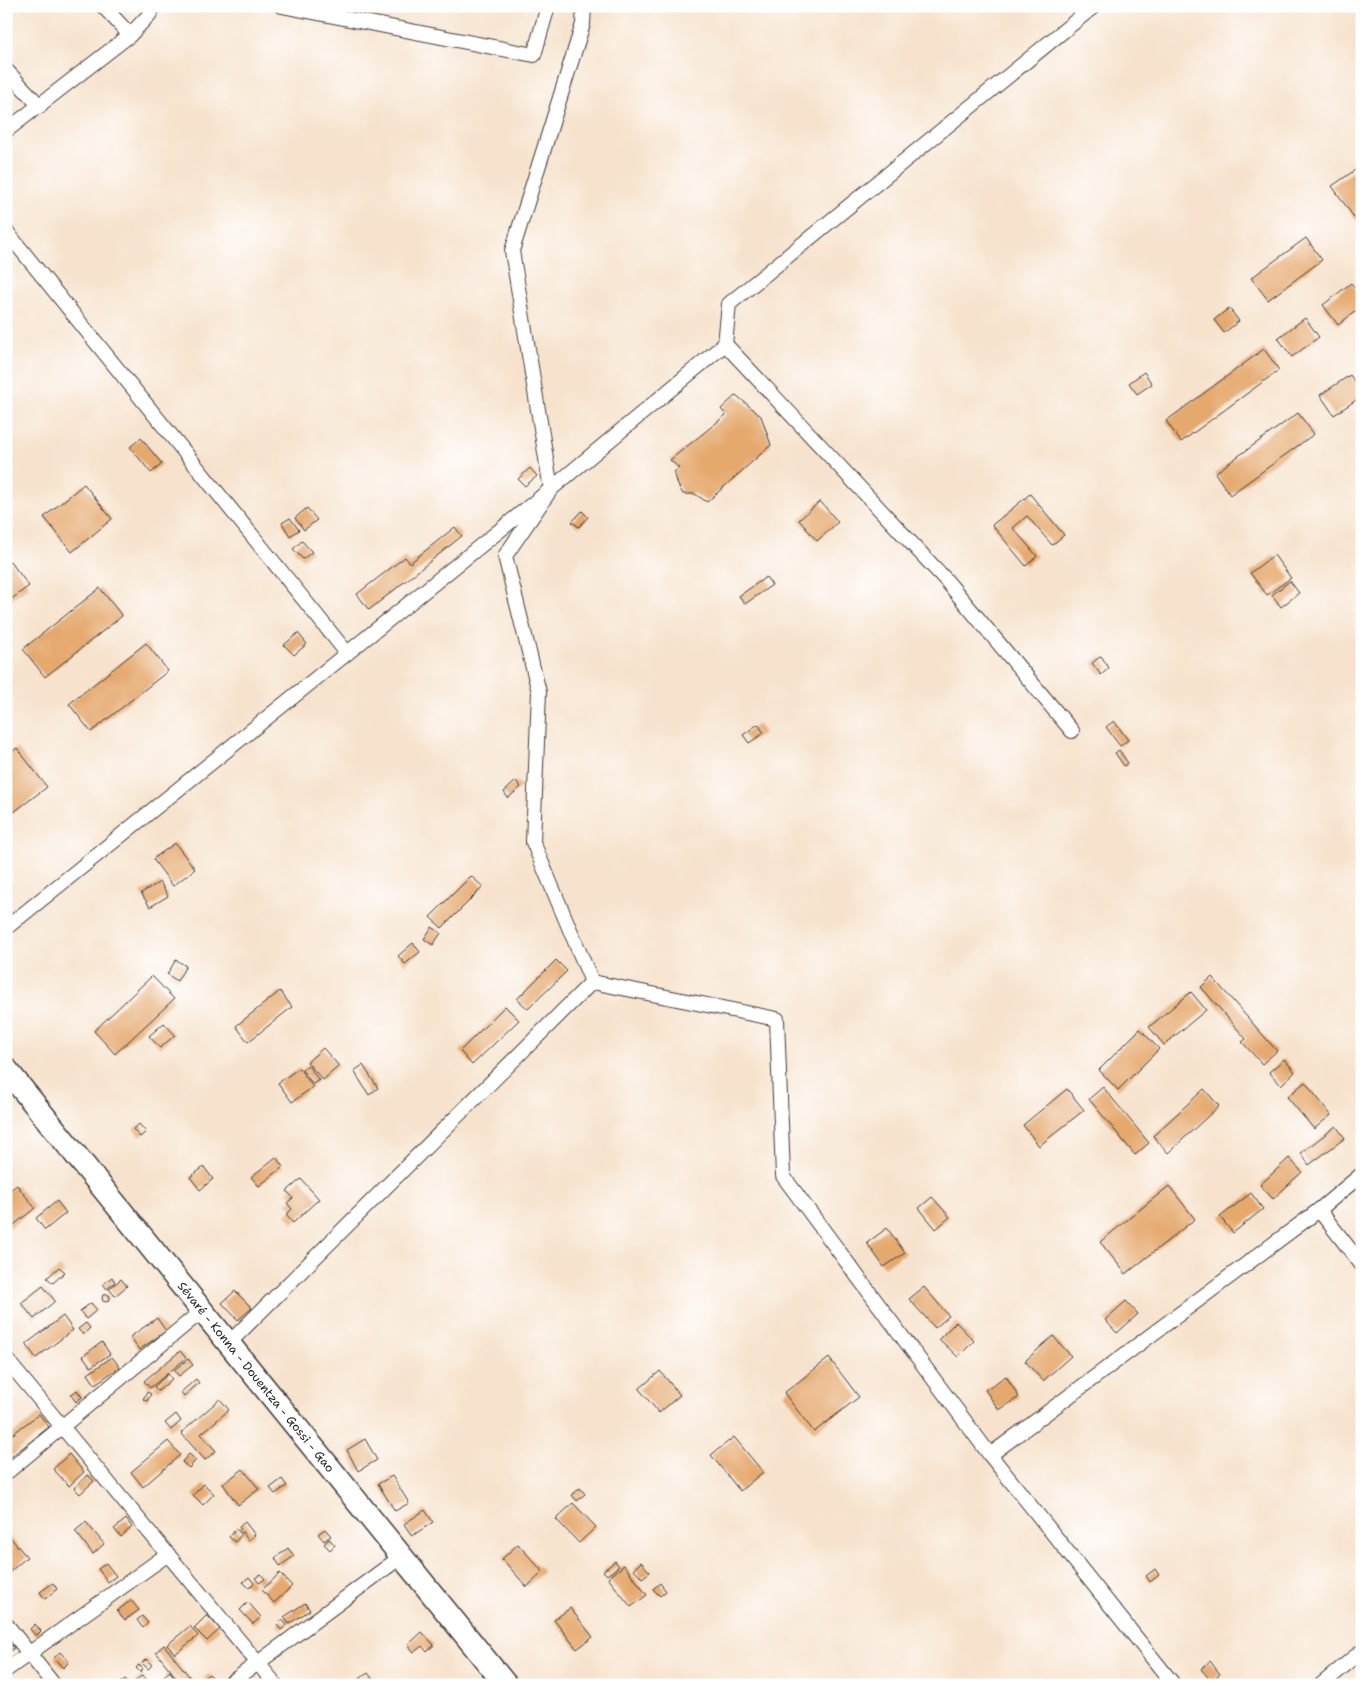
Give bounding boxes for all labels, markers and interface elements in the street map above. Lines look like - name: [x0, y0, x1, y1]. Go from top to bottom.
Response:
- street label: Sévaré - Konna - Douentza - Gossi - Gao: [174, 1278, 338, 1476]

